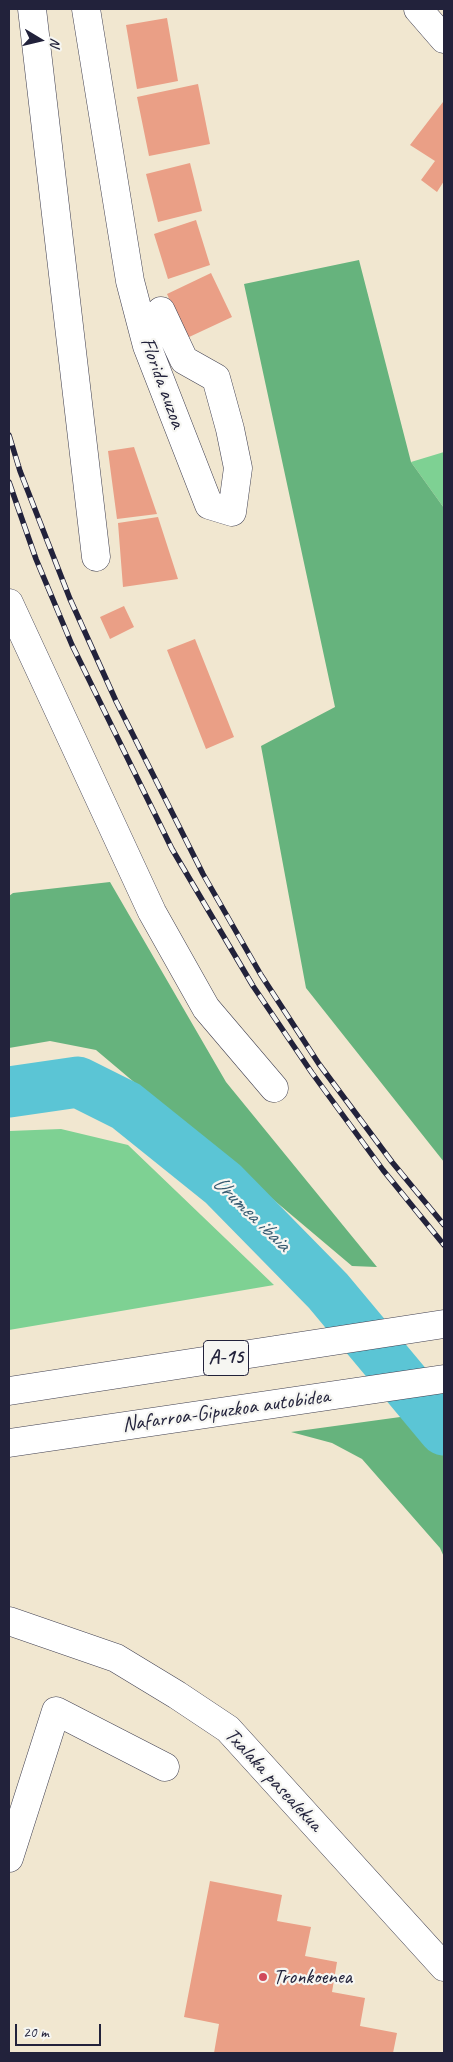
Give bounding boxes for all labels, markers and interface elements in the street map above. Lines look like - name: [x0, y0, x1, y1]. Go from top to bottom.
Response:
- north arrow: [15, 15, 65, 65]
- text: N: [46, 37, 64, 48]
- street label: Florida auzoa: [134, 334, 190, 432]
- water label: Urumea ibaia: [207, 1170, 295, 1258]
- road number: A-15: [204, 1340, 248, 1376]
- street label: Nafarroa-Gipuzkoa autobidea: [121, 1384, 331, 1438]
- street label: Txalaka pasealekua: [219, 1723, 327, 1837]
- place label: Tronkoenea: [273, 1964, 352, 1990]
- marker: Tronkoenea: [257, 1971, 269, 1983]
- scale bar: [18, 2014, 104, 2046]
- text: 20 m: [23, 2023, 49, 2042]

